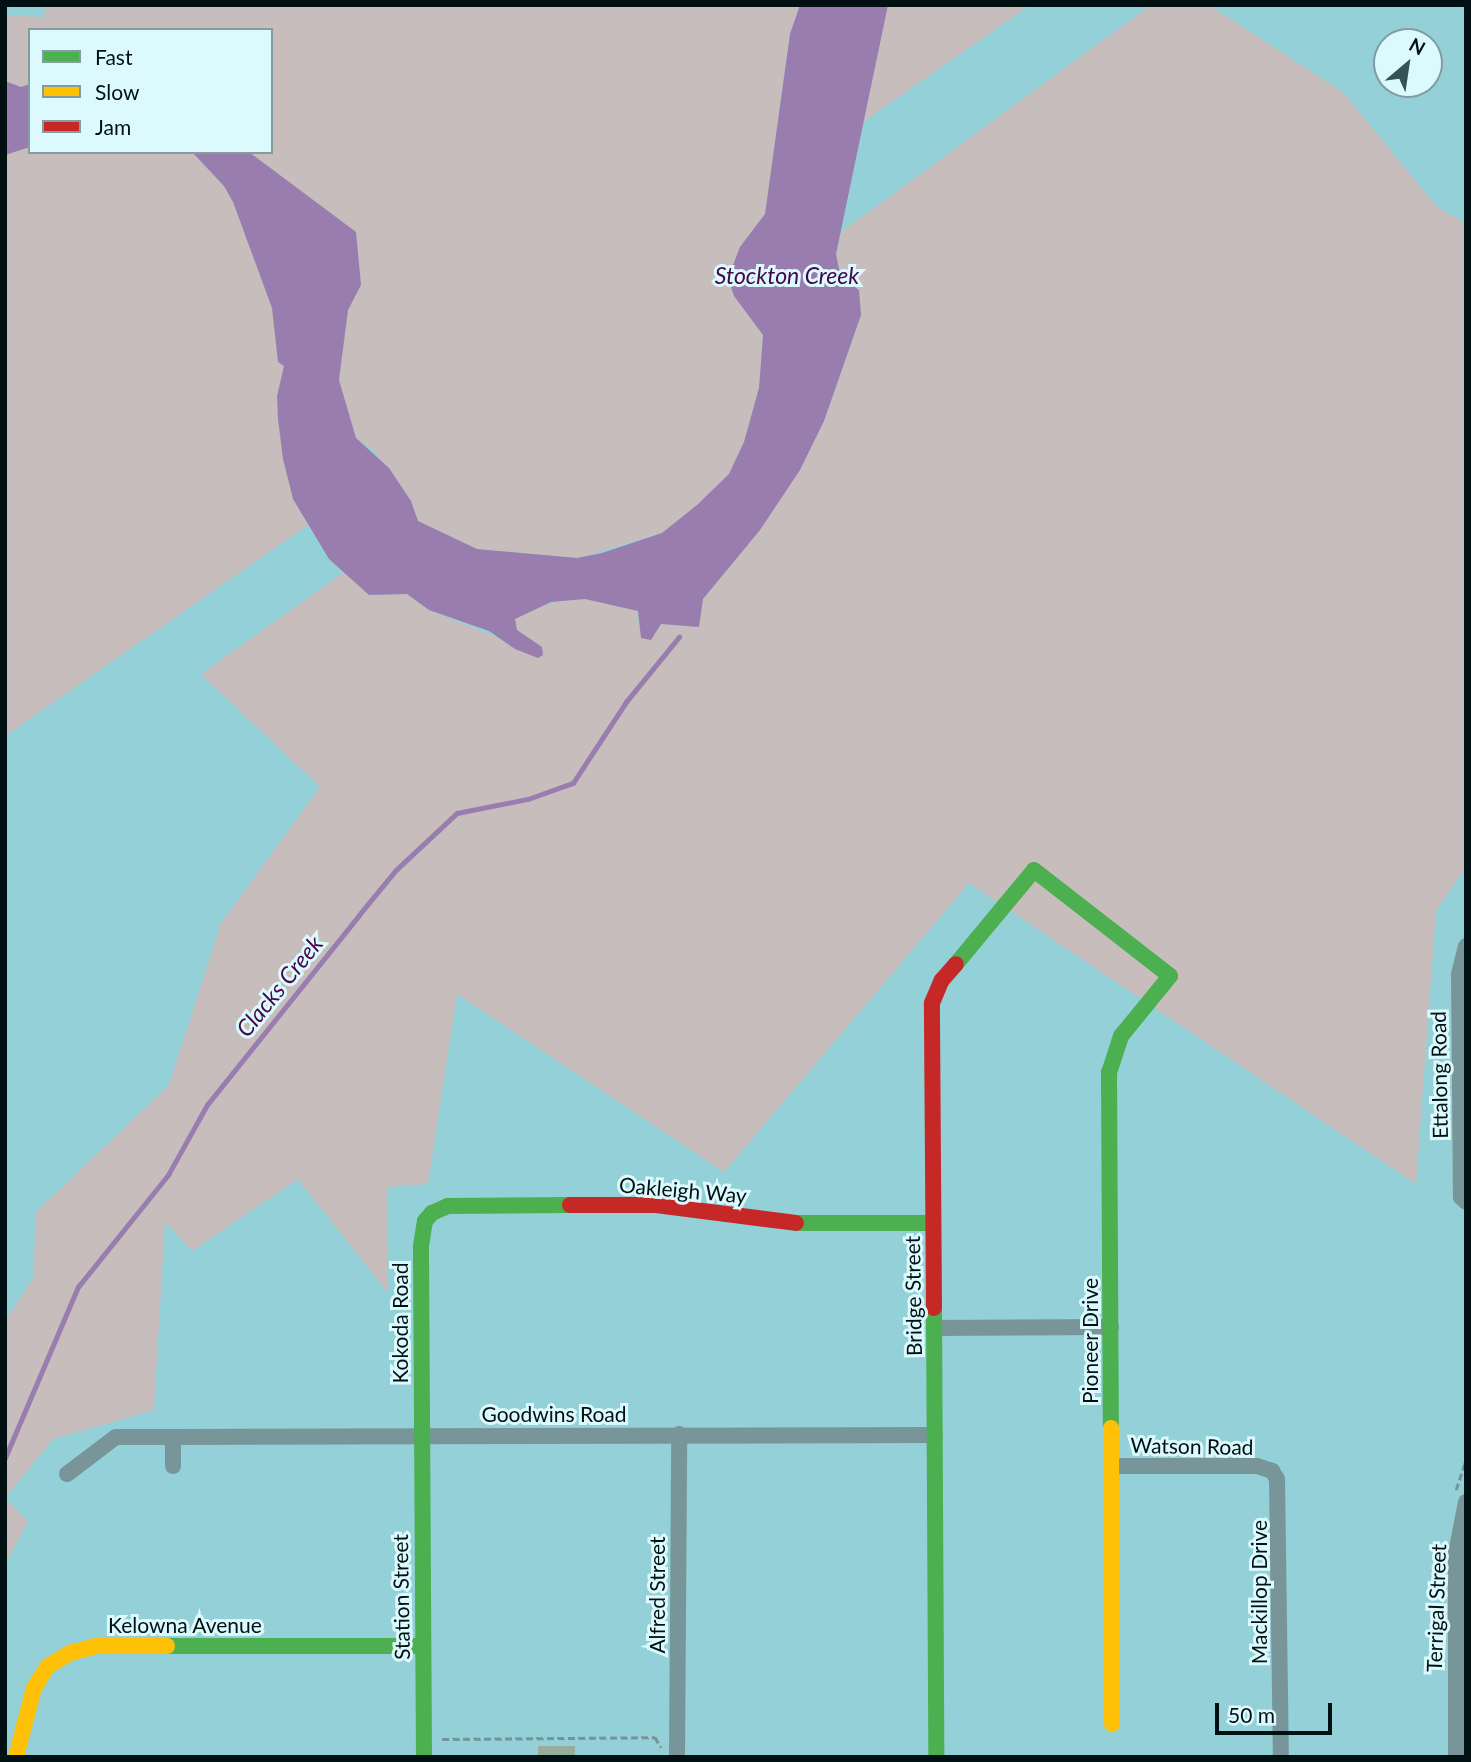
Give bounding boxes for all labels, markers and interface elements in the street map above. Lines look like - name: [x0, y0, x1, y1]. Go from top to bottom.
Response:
- legend: [28, 28, 273, 154]
- north arrow: [1373, 28, 1443, 98]
- text: N: [1405, 32, 1429, 60]
- text: Fast: [95, 44, 132, 69]
- text: Slow: [95, 79, 139, 104]
- text: Jam: [95, 114, 131, 139]
- water label: Stockton Creek: [715, 261, 859, 289]
- water label: Clacks Creek: [230, 930, 328, 1042]
- street label: Ettalong Road: [1425, 1011, 1453, 1139]
- street label: Oakleigh Way: [618, 1172, 748, 1208]
- street label: Bridge Street: [899, 1236, 927, 1356]
- street label: Kokoda Road: [387, 1262, 413, 1384]
- street label: Pioneer Drive: [1077, 1278, 1103, 1404]
- street label: Goodwins Road: [481, 1401, 627, 1427]
- street label: Watson Road: [1130, 1432, 1254, 1460]
- street label: Mackillop Drive: [1246, 1520, 1272, 1664]
- street label: Station Street: [387, 1534, 415, 1660]
- street label: Alfred Street: [644, 1536, 670, 1654]
- street label: Terrigal Street: [1421, 1543, 1451, 1673]
- street label: Kelowna Avenue: [108, 1612, 262, 1638]
- scale bar: [1219, 1688, 1336, 1732]
- text: 50 m: [1228, 1702, 1275, 1727]

